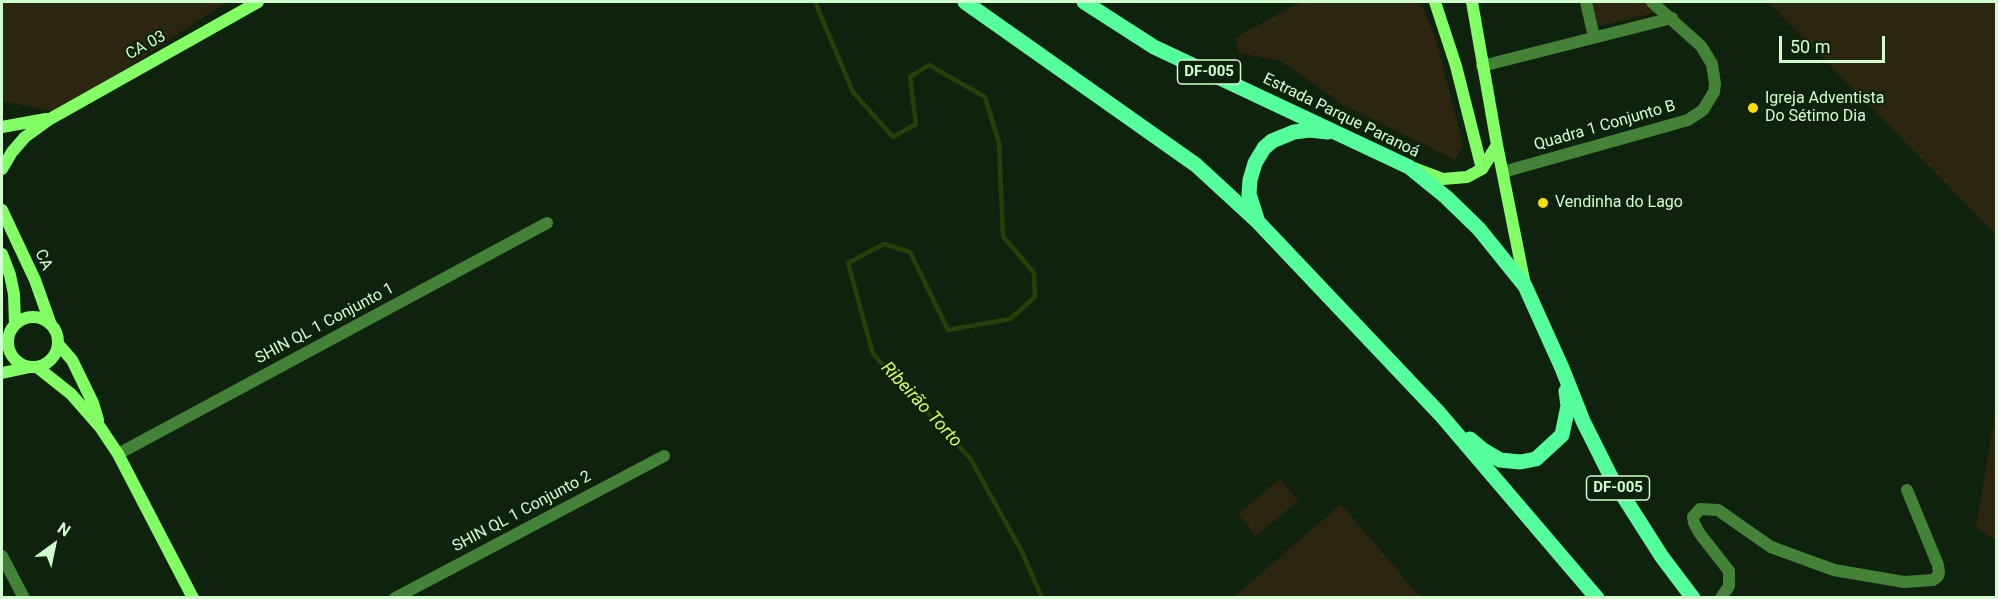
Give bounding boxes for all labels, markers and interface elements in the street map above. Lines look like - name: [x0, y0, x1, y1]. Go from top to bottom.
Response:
- scale bar: [1782, 24, 1888, 62]
- street label: CA 03: [123, 27, 169, 65]
- text: 50 m: [1790, 36, 1830, 57]
- road number: DF-005: [1178, 60, 1240, 84]
- street label: Estrada Parque Paranoá: [1260, 70, 1422, 162]
- place label: Igreja Adventista Do Sétimo Dia: [1765, 89, 1884, 127]
- street label: Quadra 1 Conjunto B: [1532, 97, 1678, 155]
- marker: Igreja Adventista Do Sétimo Dia: [1746, 101, 1760, 115]
- place label: Vendinha do Lago: [1555, 193, 1683, 213]
- marker: Vendinha do Lago: [1536, 196, 1550, 210]
- street label: CA: [30, 246, 56, 274]
- street label: SHIN QL 1 Conjunto 1: [252, 279, 398, 369]
- water label: Ribeirão Torto: [876, 358, 966, 452]
- street label: SHIN QL 1 Conjunto 2: [449, 467, 595, 557]
- road number: DF-005: [1586, 476, 1650, 500]
- north arrow: [24, 515, 84, 575]
- text: N: [54, 518, 74, 541]

